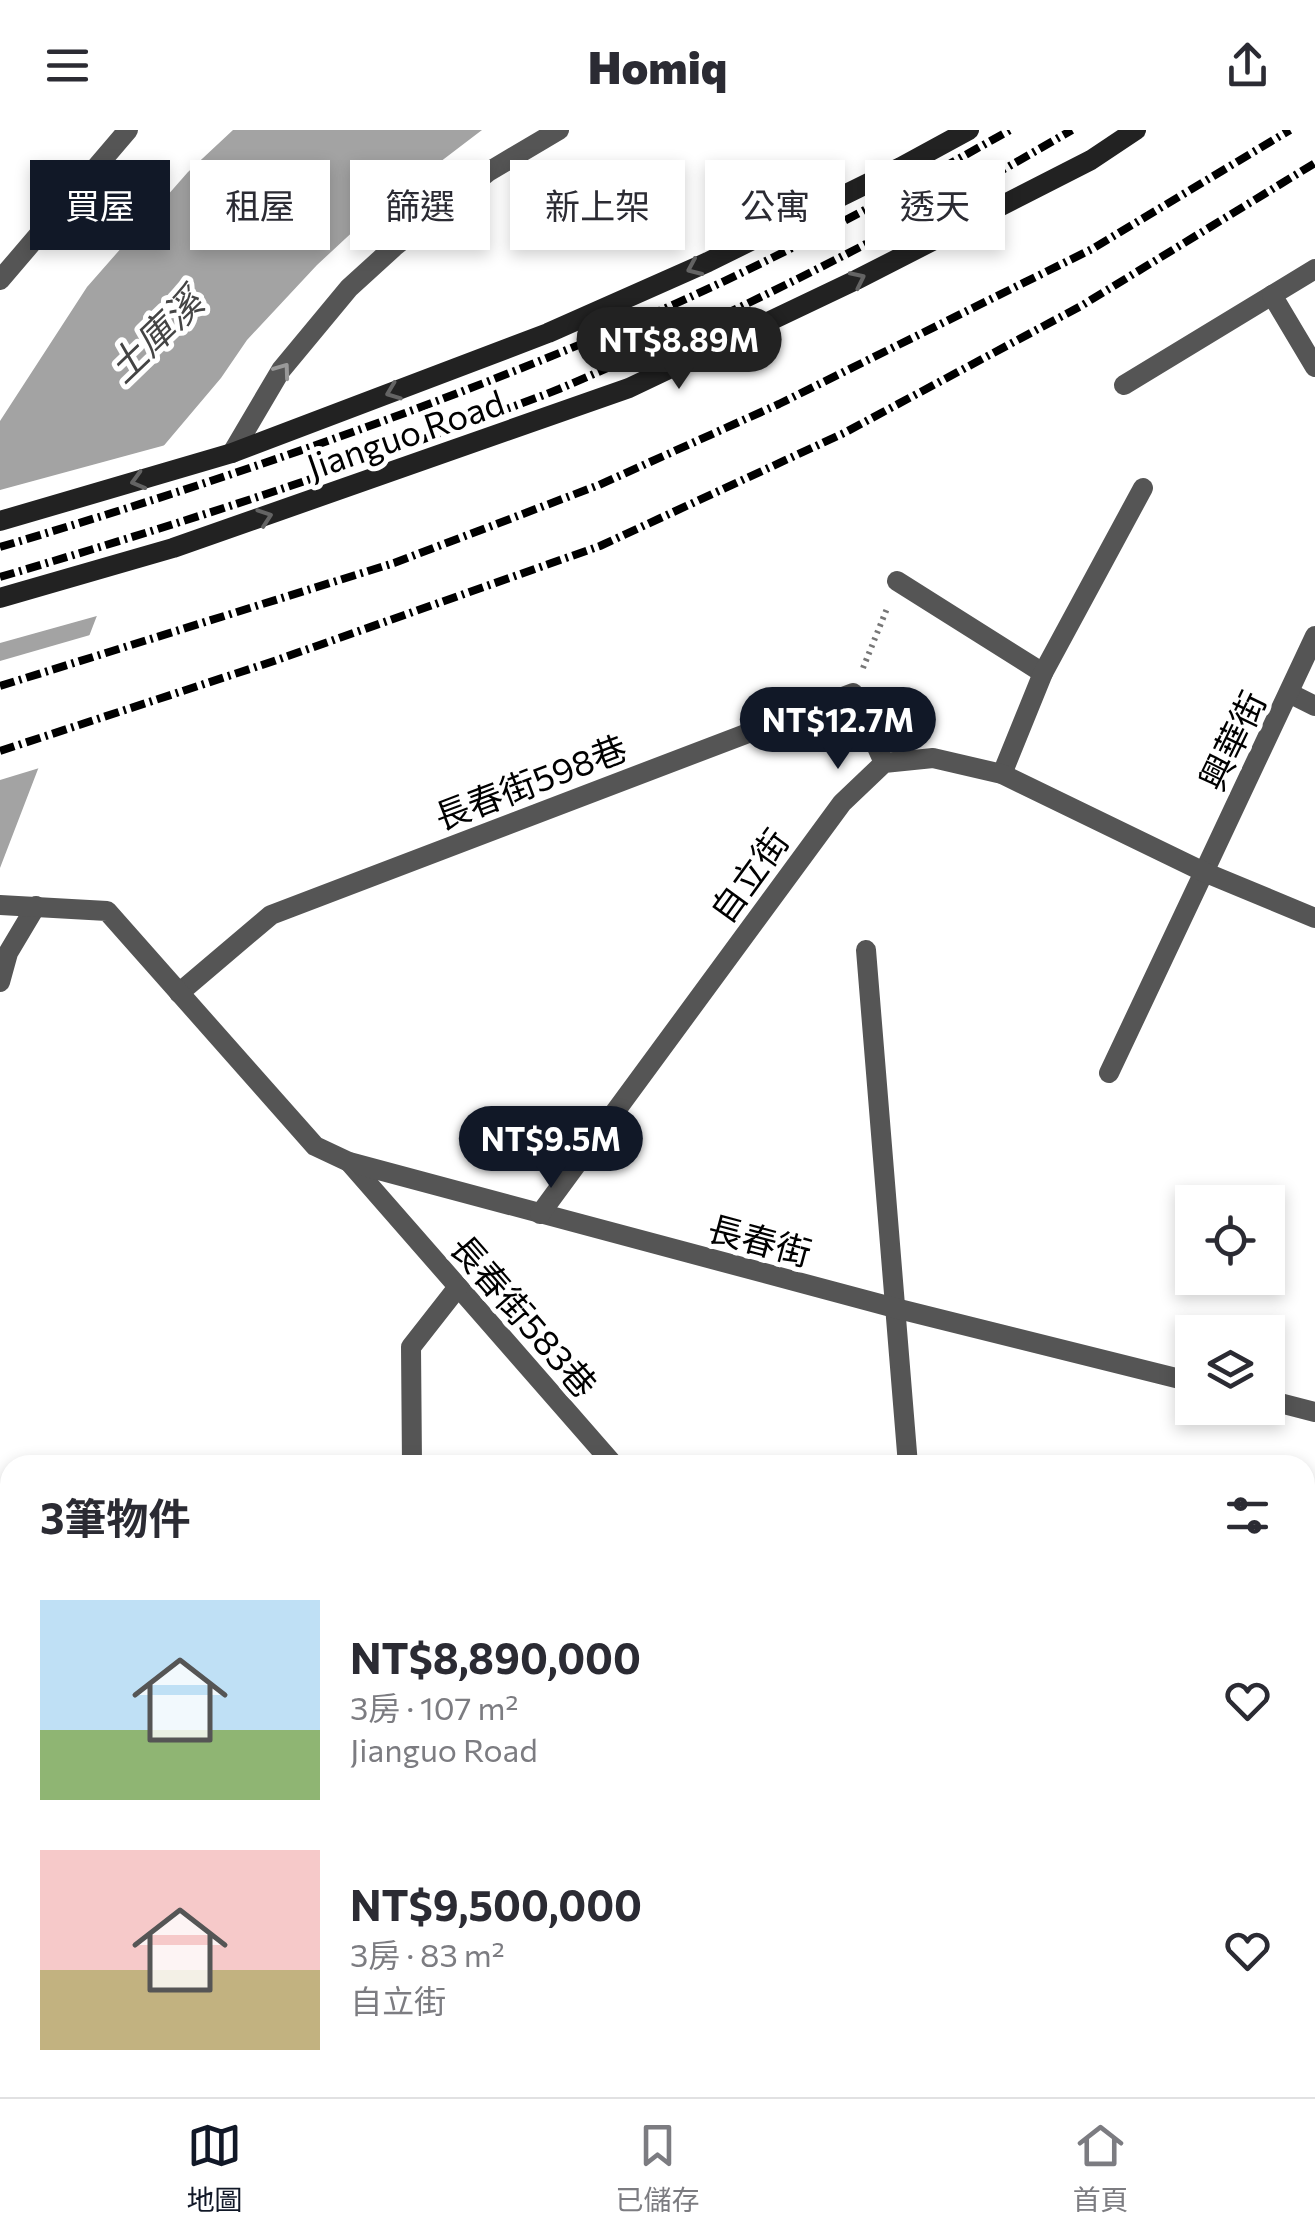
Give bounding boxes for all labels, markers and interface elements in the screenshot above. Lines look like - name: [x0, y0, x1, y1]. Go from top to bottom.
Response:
- icon: menu: [40, 38, 95, 93]
- text: Homiq: [588, 38, 727, 93]
- icon: share: [1220, 38, 1275, 93]
- chip: 買屋: [30, 160, 170, 250]
- chip: 租屋: [190, 160, 330, 250]
- chip: 篩選: [350, 160, 490, 250]
- chip: 新上架: [510, 160, 685, 250]
- chip: 公寓: [705, 160, 845, 250]
- chip: 透天: [865, 160, 1005, 250]
- one-way arrow: [686, 256, 704, 276]
- one-way arrow: [848, 272, 866, 291]
- water label: 土庫溪: [97, 274, 215, 391]
- pin: NT$8.89M: [576, 307, 782, 392]
- text: NT$8.89M: [599, 319, 759, 359]
- one-way arrow: [271, 363, 288, 381]
- street label: Jianguo Road: [301, 379, 509, 487]
- one-way arrow: [386, 380, 403, 400]
- one-way arrow: [130, 469, 148, 490]
- one-way arrow: [256, 508, 273, 528]
- street label: 興華街: [1189, 683, 1273, 797]
- pin: NT$12.7M: [735, 687, 941, 772]
- text: NT$12.7M: [762, 699, 914, 739]
- street label: 長春街598巷: [428, 725, 632, 837]
- street label: 自立街: [700, 820, 796, 930]
- pin: NT$9.5M: [459, 1106, 643, 1191]
- text: NT$9.5M: [481, 1118, 621, 1158]
- map controls: [1175, 1185, 1285, 1425]
- button: locate: [1175, 1185, 1285, 1295]
- street label: 長春街: [704, 1205, 816, 1273]
- street label: 長春街583巷: [443, 1225, 607, 1405]
- button: layers: [1175, 1315, 1285, 1425]
- icon: filters: [1220, 1488, 1275, 1543]
- text: 3筆物件: [40, 1491, 190, 1543]
- text: NT$8,890,000: [350, 1631, 641, 1683]
- icon: home: [120, 1640, 240, 1760]
- icon: heart: [1220, 1673, 1275, 1728]
- text: 3房 · 107 m²: [350, 1687, 518, 1727]
- text: Jianguo Road: [350, 1729, 538, 1769]
- text: NT$9,500,000: [350, 1878, 642, 1930]
- icon: home: [120, 1890, 240, 2010]
- icon: heart: [1220, 1923, 1275, 1978]
- text: 3房 · 83 m²: [350, 1934, 505, 1974]
- text: 自立街: [350, 1980, 446, 2020]
- tab: 地圖: [186, 2118, 243, 2218]
- tab: 已儲存: [615, 2118, 700, 2218]
- tab: 首頁: [1072, 2118, 1129, 2218]

